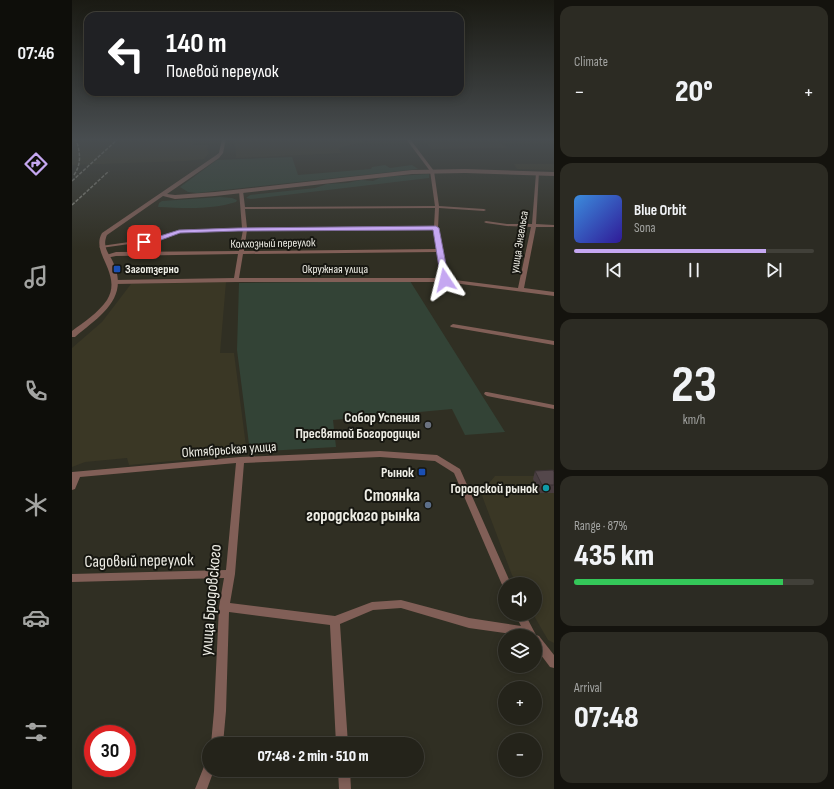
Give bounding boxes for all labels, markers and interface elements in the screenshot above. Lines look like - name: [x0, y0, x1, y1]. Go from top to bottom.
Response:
- text: 140 m: [166, 27, 227, 60]
- icon: left: [100, 28, 152, 80]
- text: 07:46: [17, 43, 55, 64]
- text: Climate: [574, 54, 608, 70]
- text: Полевой переулок: [166, 61, 279, 82]
- text: 20°: [675, 74, 713, 110]
- text: −: [574, 79, 585, 106]
- text: +: [803, 79, 814, 106]
- icon: directions: [22, 150, 50, 178]
- text: Blue Orbit: [634, 201, 686, 220]
- street label: улица Энгельса: [507, 209, 532, 274]
- text: Sona: [634, 220, 656, 236]
- pin: [127, 225, 161, 259]
- icon: arrive: [133, 231, 155, 253]
- street label: Колхозный переулок: [230, 235, 316, 252]
- position arrow: [424, 259, 466, 301]
- icon: previous: [603, 259, 625, 281]
- icon: pause: [683, 259, 705, 281]
- icon: next: [763, 259, 785, 281]
- place label: Заготзерно: [125, 262, 179, 277]
- street label: Окружная улица: [302, 262, 368, 277]
- icon: music: [22, 263, 50, 291]
- marker: Заготзерно: [112, 264, 122, 274]
- text: 23: [671, 354, 717, 417]
- icon: phone: [22, 377, 50, 405]
- place label: Собор Успения Пресвятой Богородицы: [295, 409, 420, 442]
- text: km/h: [683, 412, 705, 428]
- marker: Собор Успения Пресвятой Богородицы: [423, 420, 433, 430]
- street label: Октябрьская улица: [181, 438, 277, 461]
- place label: Рынок: [381, 464, 414, 481]
- marker: Рынок: [417, 467, 427, 477]
- place label: Городской рынок: [450, 480, 538, 497]
- marker: Городской рынок: [541, 483, 551, 493]
- place label: Cтоянка городского рынка: [306, 486, 420, 526]
- icon: climate: [22, 491, 50, 519]
- marker: Cтоянка городского рынка: [423, 500, 433, 510]
- text: Range · 87%: [574, 518, 628, 534]
- text: 435 km: [574, 538, 654, 574]
- street label: улица Бродовского: [196, 543, 226, 657]
- street label: Садовый переулок: [84, 550, 194, 572]
- map controls: [498, 577, 542, 777]
- button: sound: [498, 577, 542, 621]
- icon: car: [22, 604, 50, 632]
- button: layers: [498, 629, 542, 673]
- text: Arrival: [574, 680, 602, 696]
- button: +: [498, 681, 542, 725]
- text: 07:48: [574, 700, 639, 736]
- icon: filters: [22, 718, 50, 746]
- speed limit sign: 30: [84, 725, 136, 777]
- button: −: [498, 733, 542, 777]
- text: 07:48 · 2 min · 510 m: [257, 747, 369, 766]

